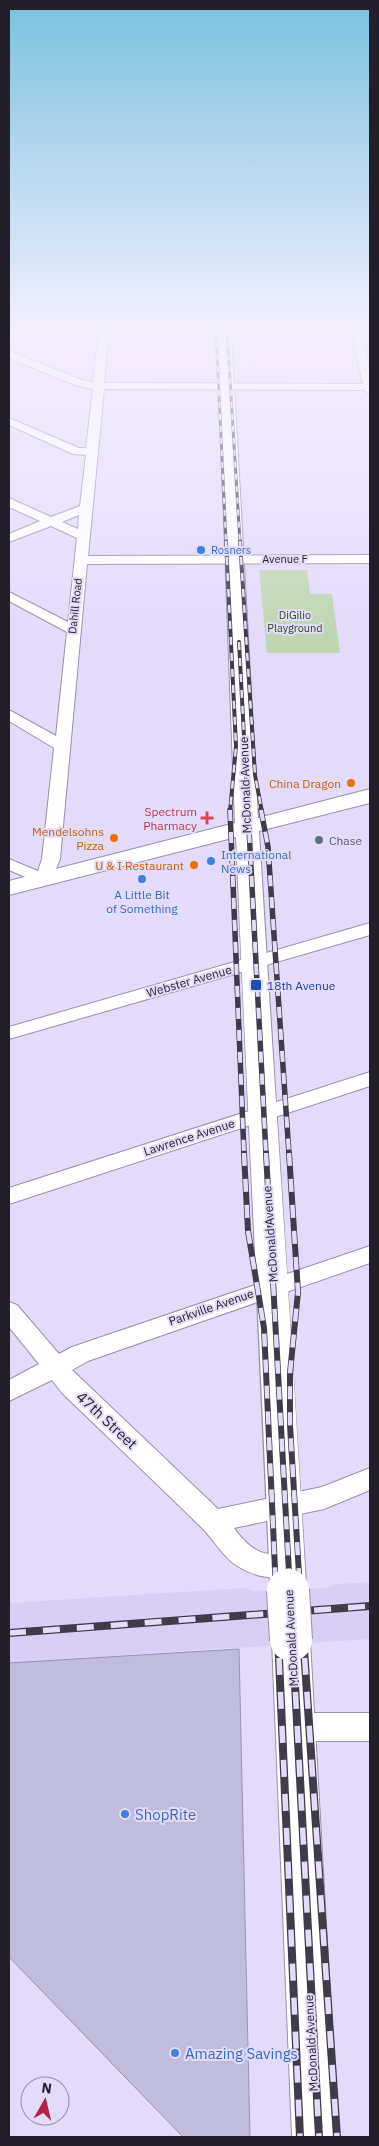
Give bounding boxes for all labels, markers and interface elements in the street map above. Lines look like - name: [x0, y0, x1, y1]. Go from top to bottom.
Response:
- place label: Rosners: [211, 543, 251, 557]
- marker: Rosners: [195, 544, 207, 556]
- street label: Avenue F: [262, 552, 308, 566]
- street label: Dahill Road: [65, 577, 85, 635]
- park label: DiGilio Playground: [267, 608, 323, 635]
- street label: McDonald Avenue: [236, 736, 254, 834]
- place label: China Dragon: [269, 776, 341, 791]
- marker: China Dragon: [345, 777, 357, 789]
- place label: Spectrum Pharmacy: [143, 804, 197, 833]
- marker: Spectrum Pharmacy: [201, 812, 213, 824]
- place label: Mendelsohns Pizza: [32, 824, 105, 853]
- marker: Mendelsohns Pizza: [108, 832, 120, 844]
- place label: Chase: [329, 833, 363, 848]
- marker: Chase: [313, 834, 325, 846]
- place label: International News: [221, 847, 291, 876]
- marker: International News: [205, 855, 217, 867]
- place label: U & I Restaurant: [95, 858, 184, 873]
- marker: U & I Restaurant: [188, 859, 200, 871]
- marker: A Little Bit of Something: [136, 873, 148, 885]
- place label: A Little Bit of Something: [106, 887, 178, 916]
- street label: Webster Avenue: [145, 962, 234, 1000]
- marker: 18th Avenue: [249, 978, 263, 992]
- place label: 18th Avenue: [267, 978, 336, 993]
- street label: Lawrence Avenue: [142, 1115, 237, 1159]
- street label: McDonald Avenue: [259, 1185, 281, 1283]
- street label: Parkville Avenue: [166, 1285, 256, 1329]
- street label: 47th Street: [73, 1387, 141, 1453]
- street label: McDonald Avenue: [281, 1589, 301, 1687]
- place label: ShopRite: [135, 1805, 196, 1824]
- marker: ShopRite: [119, 1808, 131, 1820]
- street label: McDonald Avenue: [301, 1994, 321, 2092]
- place label: Amazing Savings: [185, 2044, 298, 2063]
- marker: Amazing Savings: [169, 2047, 181, 2059]
- north arrow: [20, 2076, 70, 2126]
- text: N: [41, 2079, 53, 2098]

